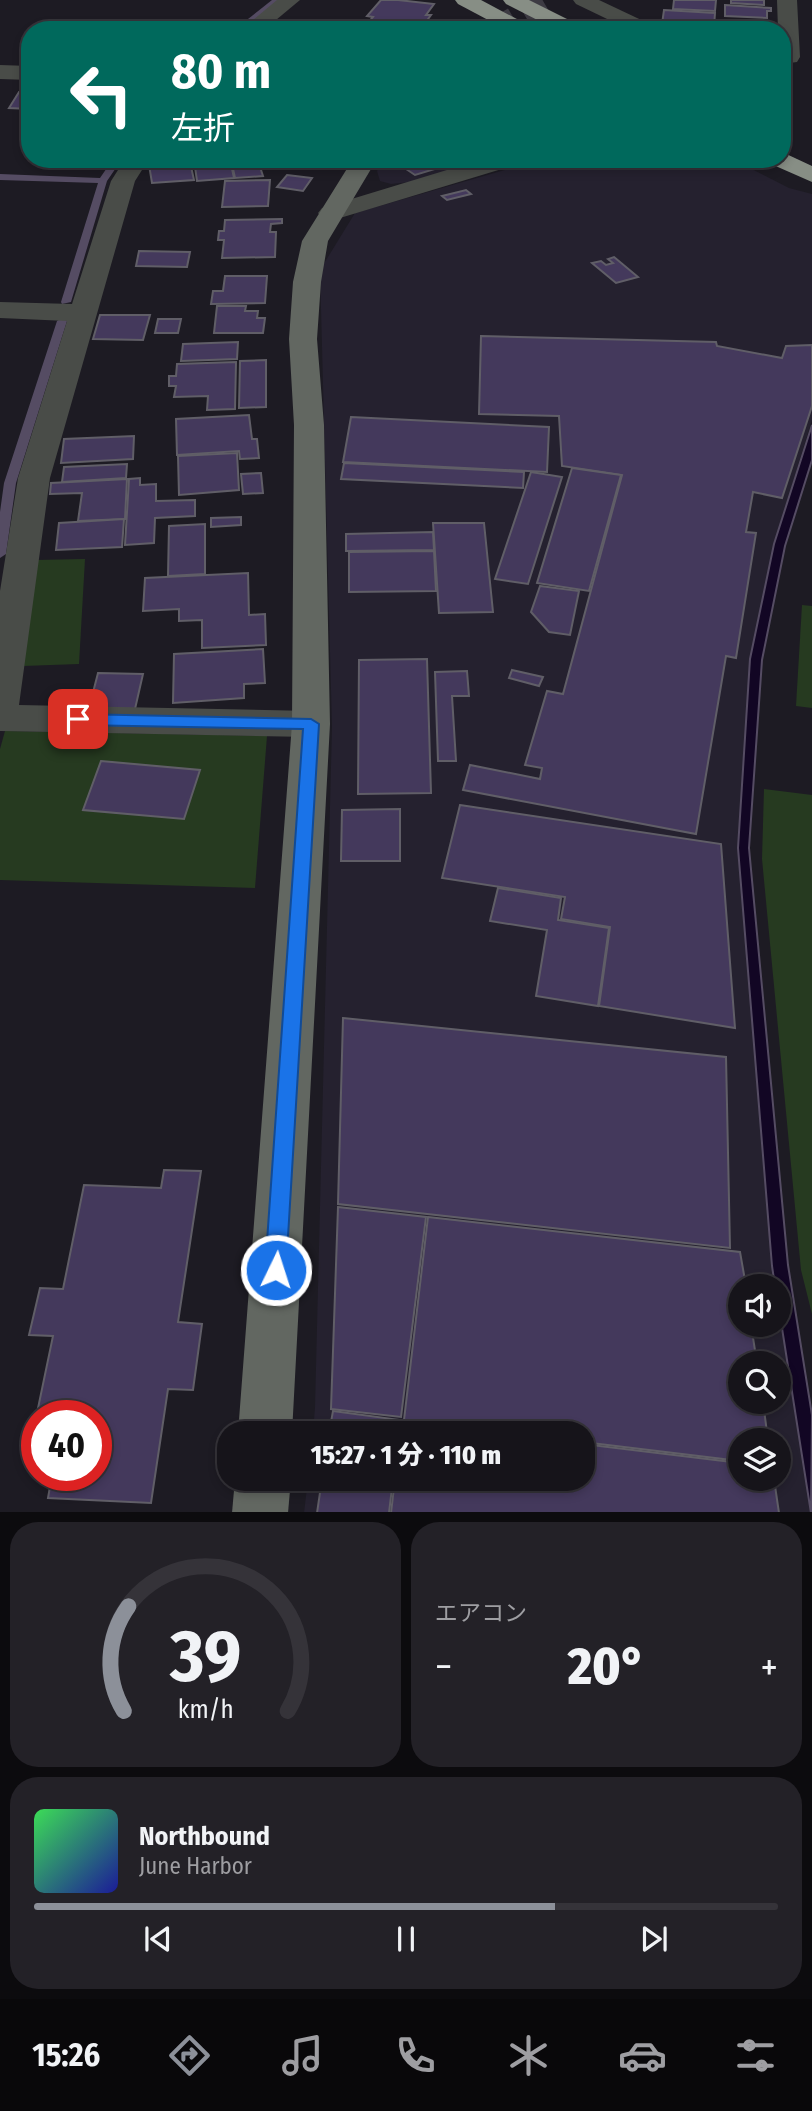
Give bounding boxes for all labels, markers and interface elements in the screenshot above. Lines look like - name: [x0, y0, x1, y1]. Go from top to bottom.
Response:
- text: 80 m: [171, 42, 271, 101]
- icon: left: [56, 49, 147, 140]
- text: 左折: [171, 109, 235, 147]
- pin: [48, 689, 108, 749]
- icon: arrive: [59, 700, 97, 738]
- position arrow: [239, 1233, 313, 1307]
- map controls: [728, 1274, 791, 1491]
- button: sound: [728, 1274, 791, 1337]
- button: search: [728, 1351, 791, 1414]
- speed limit sign: 40: [21, 1400, 112, 1491]
- button: layers: [728, 1428, 791, 1491]
- text: 15:27 · 1 分 · 110 m: [311, 1440, 501, 1471]
- text: エアコン: [435, 1599, 527, 1627]
- text: 39: [169, 1613, 241, 1700]
- text: 20°: [568, 1635, 645, 1698]
- text: −: [435, 1644, 452, 1690]
- text: +: [761, 1644, 778, 1690]
- text: km/h: [178, 1694, 233, 1724]
- text: Northbound: [139, 1821, 270, 1852]
- text: June Harbor: [139, 1852, 252, 1880]
- icon: previous: [139, 1920, 177, 1958]
- icon: pause: [387, 1920, 425, 1958]
- icon: next: [635, 1920, 673, 1958]
- icon: directions: [165, 2031, 214, 2080]
- icon: music: [278, 2031, 327, 2080]
- icon: phone: [391, 2031, 440, 2080]
- icon: climate: [504, 2031, 553, 2080]
- icon: car: [618, 2031, 667, 2080]
- icon: filters: [731, 2031, 780, 2080]
- text: 15:26: [32, 2036, 100, 2074]

